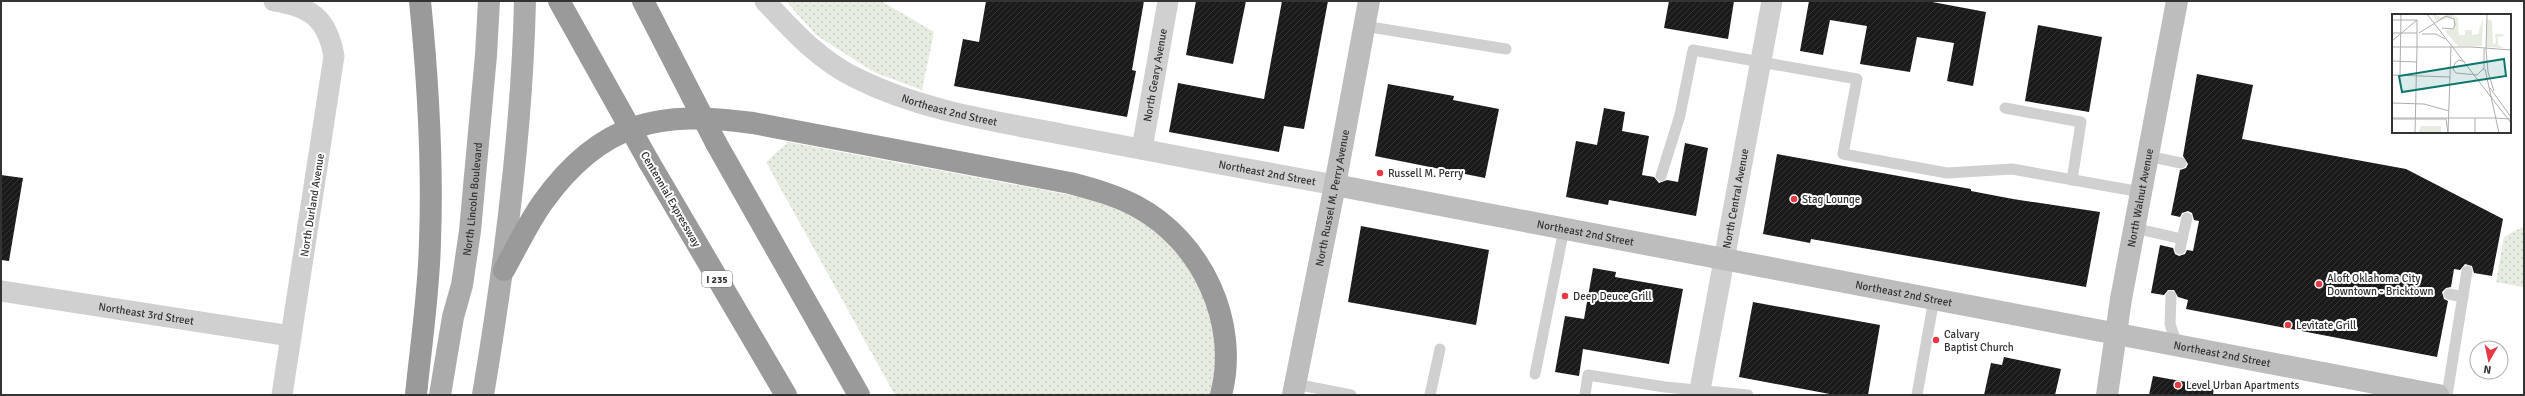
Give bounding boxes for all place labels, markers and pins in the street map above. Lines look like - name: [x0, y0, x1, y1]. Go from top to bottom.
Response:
- place label: Russell M. Perry: [1388, 167, 1464, 180]
- marker: Russell M. Perry: [1375, 168, 1385, 178]
- place label: Stag Lounge: [1802, 193, 1860, 206]
- marker: Stag Lounge: [1789, 194, 1799, 204]
- place label: Aloft Oklahoma City Downtown - Bricktown: [2327, 272, 2433, 298]
- marker: Aloft Oklahoma City Downtown - Bricktown: [2314, 279, 2324, 289]
- place label: Deep Deuce Grill: [1573, 290, 1652, 303]
- marker: Deep Deuce Grill: [1560, 291, 1570, 301]
- place label: Levitate Grill: [2296, 319, 2356, 332]
- marker: Levitate Grill: [2283, 320, 2293, 330]
- place label: Calvary Baptist Church: [1944, 328, 2014, 354]
- marker: Calvary Baptist Church: [1931, 335, 1941, 345]
- place label: Level Urban Apartments: [2186, 379, 2299, 392]
- marker: Level Urban Apartments: [2173, 380, 2183, 390]

